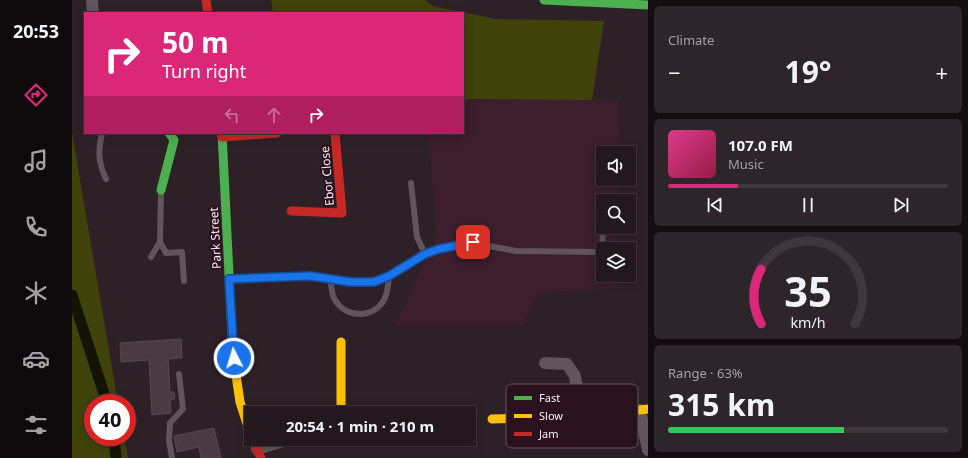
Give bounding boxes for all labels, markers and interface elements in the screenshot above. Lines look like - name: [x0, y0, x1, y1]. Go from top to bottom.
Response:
- text: 20:53: [13, 19, 59, 43]
- text: 50 m: [162, 23, 229, 61]
- icon: right: [96, 28, 148, 80]
- text: Climate: [668, 31, 714, 49]
- text: 19°: [784, 51, 832, 92]
- text: −: [668, 57, 681, 87]
- text: +: [935, 57, 948, 87]
- text: Turn right: [162, 59, 246, 83]
- icon: directions: [22, 81, 50, 109]
- icon: left: [221, 104, 243, 126]
- icon: ahead: [263, 104, 285, 126]
- icon: right: [305, 104, 327, 126]
- text: 107.0 FM: [728, 135, 793, 155]
- street label: Ebor Close: [316, 145, 338, 207]
- map controls: [596, 146, 636, 282]
- button: sound: [596, 146, 636, 186]
- icon: music: [22, 147, 50, 175]
- text: Music: [728, 155, 764, 173]
- button: search: [596, 194, 636, 234]
- icon: previous: [704, 194, 726, 216]
- icon: pause: [797, 194, 819, 216]
- icon: next: [890, 194, 912, 216]
- street label: Park Street: [205, 206, 225, 269]
- icon: phone: [22, 213, 50, 241]
- pin: [456, 225, 490, 259]
- icon: arrive: [462, 231, 484, 253]
- button: layers: [596, 242, 636, 282]
- text: 35: [784, 262, 832, 318]
- icon: climate: [22, 279, 50, 307]
- text: km/h: [790, 312, 826, 331]
- position arrow: [213, 337, 255, 379]
- icon: car: [22, 345, 50, 373]
- text: Range · 63%: [668, 364, 743, 382]
- legend: [506, 384, 638, 448]
- text: 315 km: [668, 384, 775, 425]
- text: Fast: [539, 390, 560, 405]
- speed limit sign: 40: [84, 394, 136, 446]
- text: Slow: [539, 408, 563, 423]
- icon: filters: [22, 411, 50, 439]
- text: 20:54 · 1 min · 210 m: [286, 416, 434, 436]
- text: Jam: [538, 426, 558, 441]

